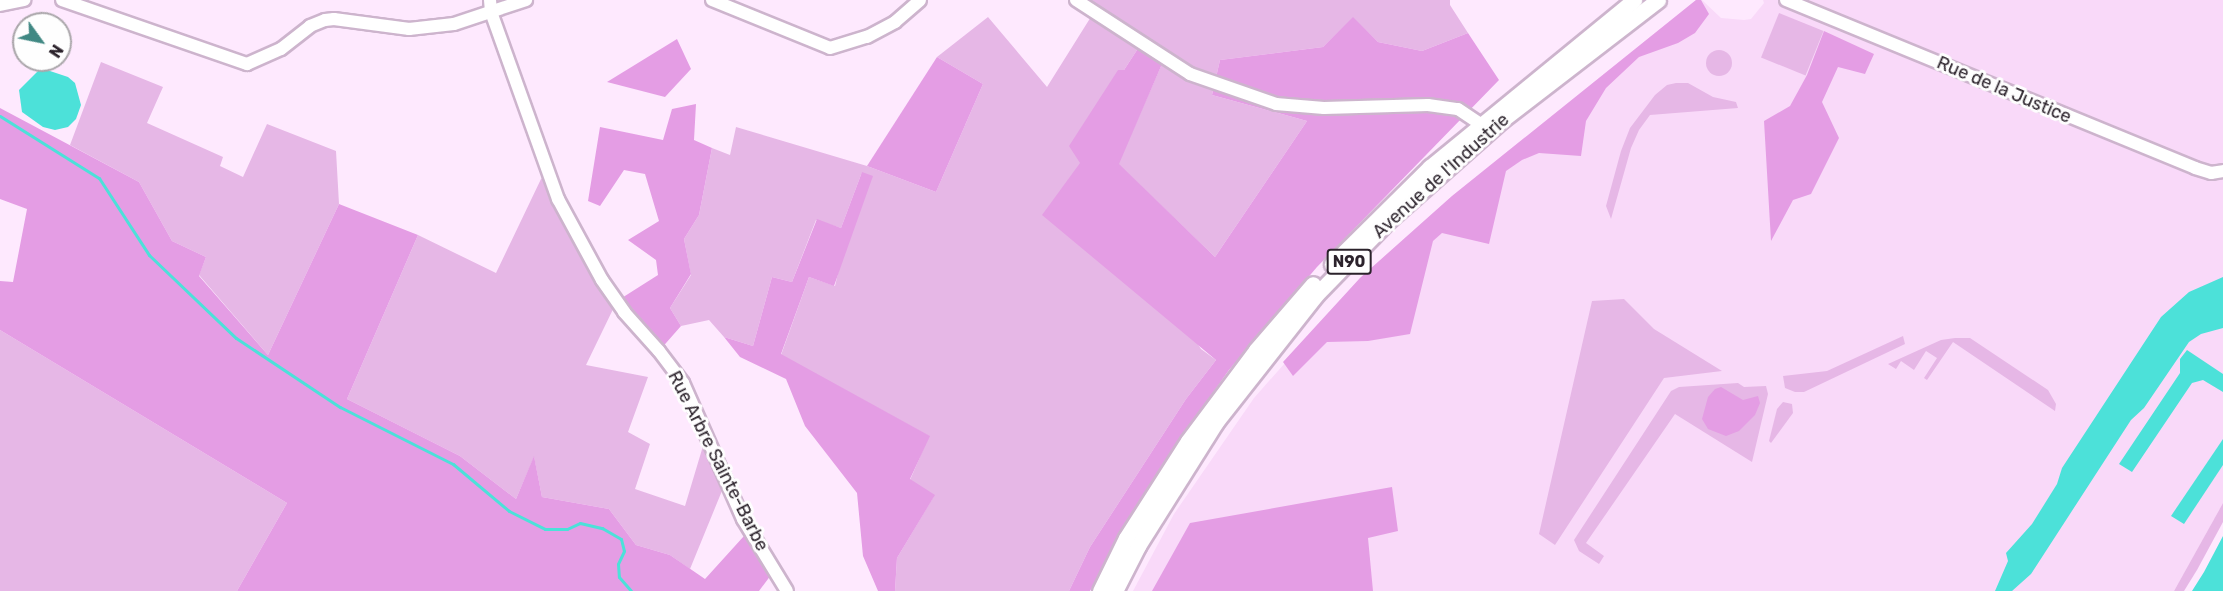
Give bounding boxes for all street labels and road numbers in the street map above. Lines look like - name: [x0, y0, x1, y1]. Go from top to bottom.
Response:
- street label: Rue de la Justice: [1934, 52, 2074, 128]
- street label: Avenue de l'Industrie: [1368, 109, 1514, 243]
- road number: N90: [1326, 249, 1372, 275]
- street label: Rue Arbre Sainte-Barbe: [663, 367, 773, 555]

